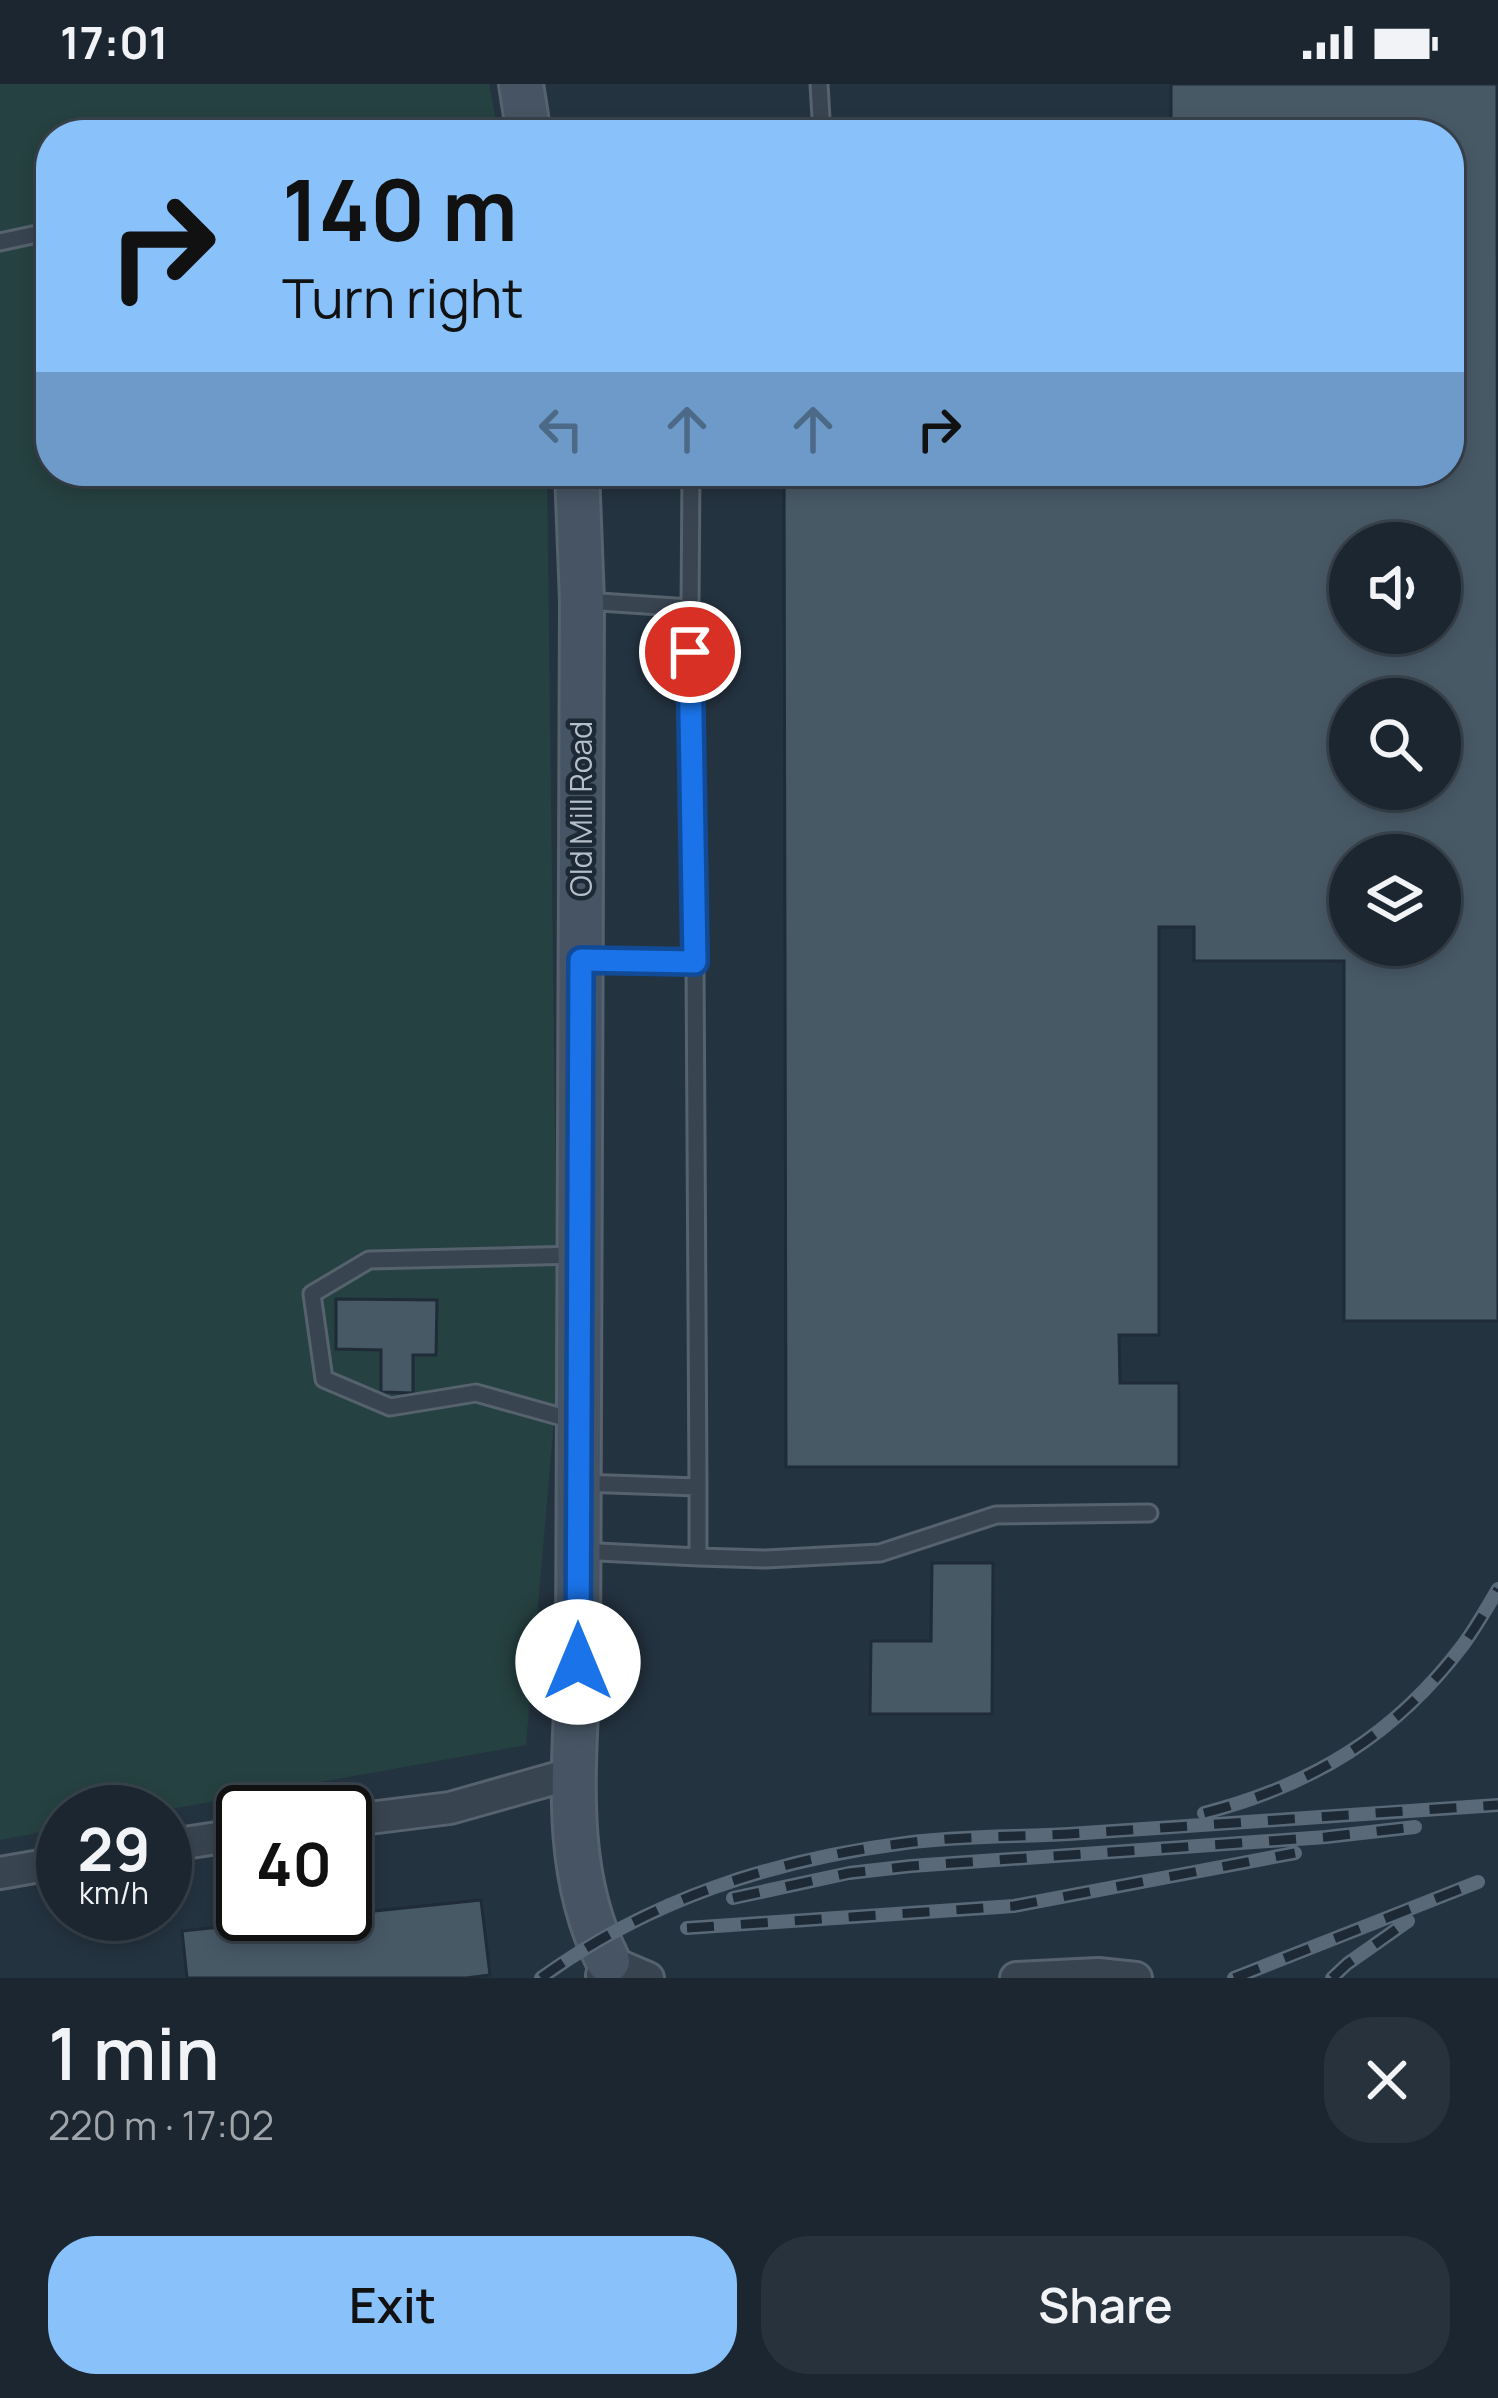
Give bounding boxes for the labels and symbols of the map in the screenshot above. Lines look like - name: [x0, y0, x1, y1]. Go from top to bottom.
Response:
- pin: [639, 601, 741, 703]
- street label: Old Mill Road: [560, 721, 601, 897]
- position arrow: [515, 1599, 641, 1725]
- speed limit sign: 40: [216, 1785, 372, 1941]

